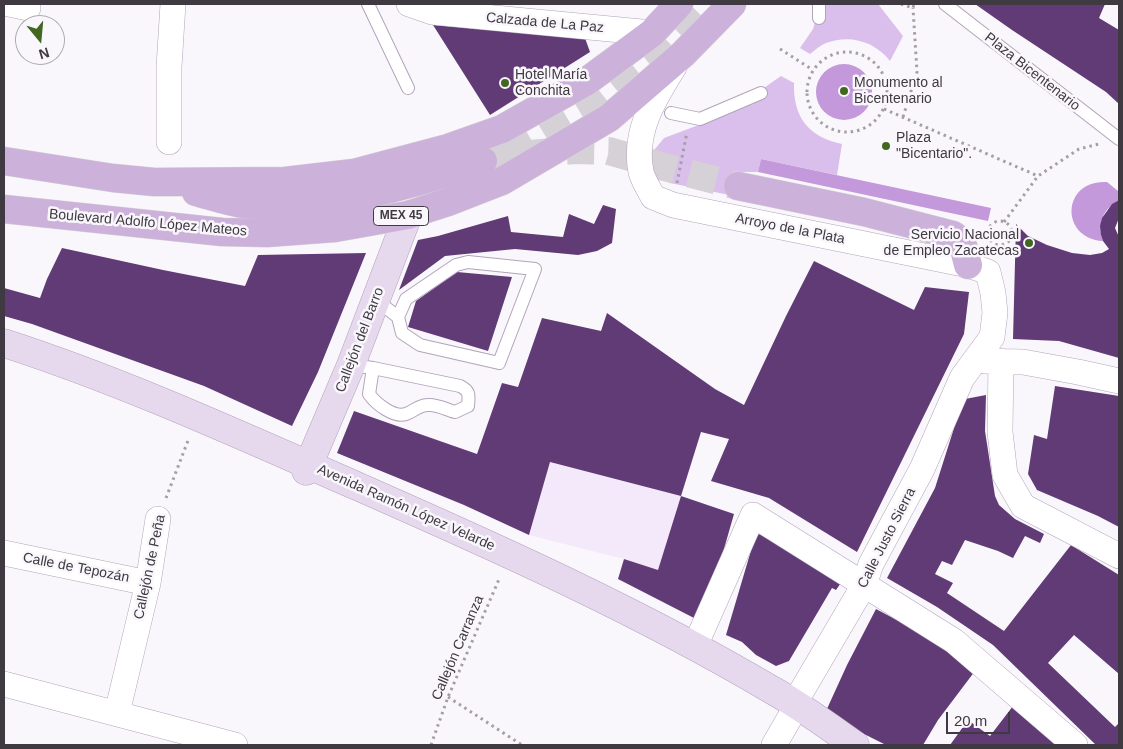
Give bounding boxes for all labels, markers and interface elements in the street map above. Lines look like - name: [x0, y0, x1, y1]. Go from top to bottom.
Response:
- street label: Calzada de La Paz: [485, 9, 605, 37]
- north arrow: [15, 15, 65, 65]
- street label: Plaza Bicentenario: [981, 29, 1083, 115]
- text: N: [37, 44, 51, 63]
- place label: Hotel María Conchita: [515, 67, 587, 100]
- place label: Monumento al Bicentenario: [854, 75, 943, 108]
- marker: Hotel María Conchita: [499, 77, 511, 89]
- marker: Monumento al Bicentenario: [838, 85, 850, 97]
- place label: Plaza "Bicentario".: [896, 130, 972, 162]
- marker: Plaza "Bicentario".: [880, 140, 892, 152]
- street label: Boulevard Adolfo López Mateos: [48, 206, 248, 240]
- road number: MEX 45: [374, 207, 428, 226]
- street label: Arroyo de la Plata: [734, 210, 846, 248]
- place label: Servicio Nacional de Empleo Zacatecas: [884, 227, 1019, 260]
- marker: Servicio Nacional de Empleo Zacatecas: [1023, 237, 1035, 249]
- street label: Callejón del Barro: [332, 285, 388, 395]
- street label: Avenida Ramón López Velarde: [315, 461, 497, 555]
- street label: Calle Justo Sierra: [854, 485, 920, 591]
- street label: Callejón de Peña: [131, 513, 169, 621]
- street label: Calle de Tepozán: [21, 549, 131, 587]
- street label: Callejón Carranza: [428, 593, 488, 703]
- scale bar: [948, 702, 1012, 734]
- text: 20 m: [954, 712, 987, 729]

